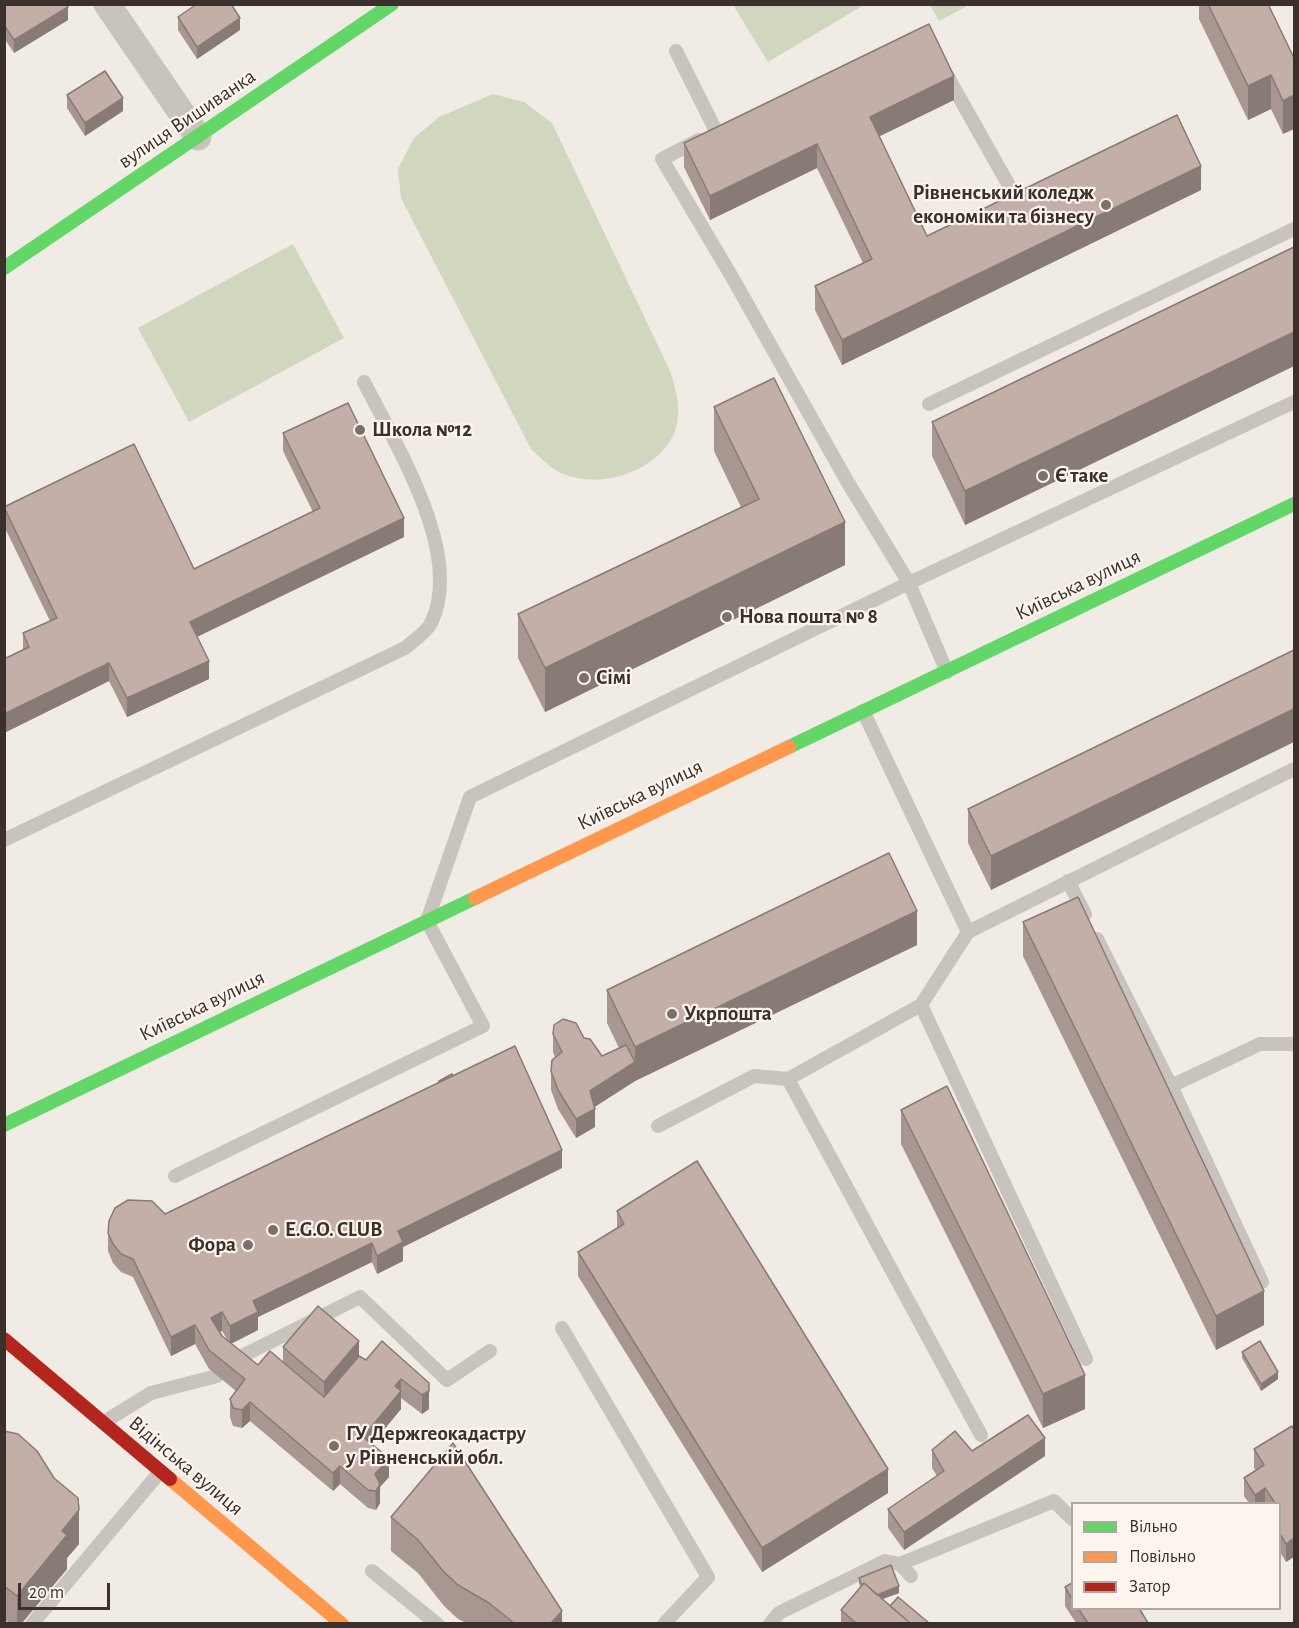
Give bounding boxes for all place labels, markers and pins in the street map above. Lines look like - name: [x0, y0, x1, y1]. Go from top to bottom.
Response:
- place label: Рівненський коледж економіки та бізнесу: [912, 180, 1094, 230]
- marker: Рівненський коледж економіки та бізнесу: [1099, 198, 1113, 212]
- place label: Школа №12: [372, 417, 472, 443]
- marker: Школа №12: [353, 423, 367, 437]
- place label: Є таке: [1055, 463, 1108, 489]
- marker: Є таке: [1036, 469, 1050, 483]
- place label: Нова пошта № 8: [739, 604, 878, 630]
- marker: Нова пошта № 8: [720, 610, 734, 624]
- place label: Сімі: [596, 665, 631, 691]
- marker: Сімі: [577, 671, 591, 685]
- place label: Укрпошта: [684, 1001, 772, 1027]
- marker: Укрпошта: [665, 1007, 679, 1021]
- place label: E.G.O. CLUB: [285, 1217, 382, 1243]
- marker: E.G.O. CLUB: [266, 1223, 280, 1237]
- place label: Фора: [188, 1232, 236, 1258]
- marker: Фора: [241, 1238, 255, 1252]
- place label: ГУ Держгеокадастру у Рівненській обл.: [346, 1421, 526, 1471]
- marker: ГУ Держгеокадастру у Рівненській обл.: [327, 1439, 341, 1453]

